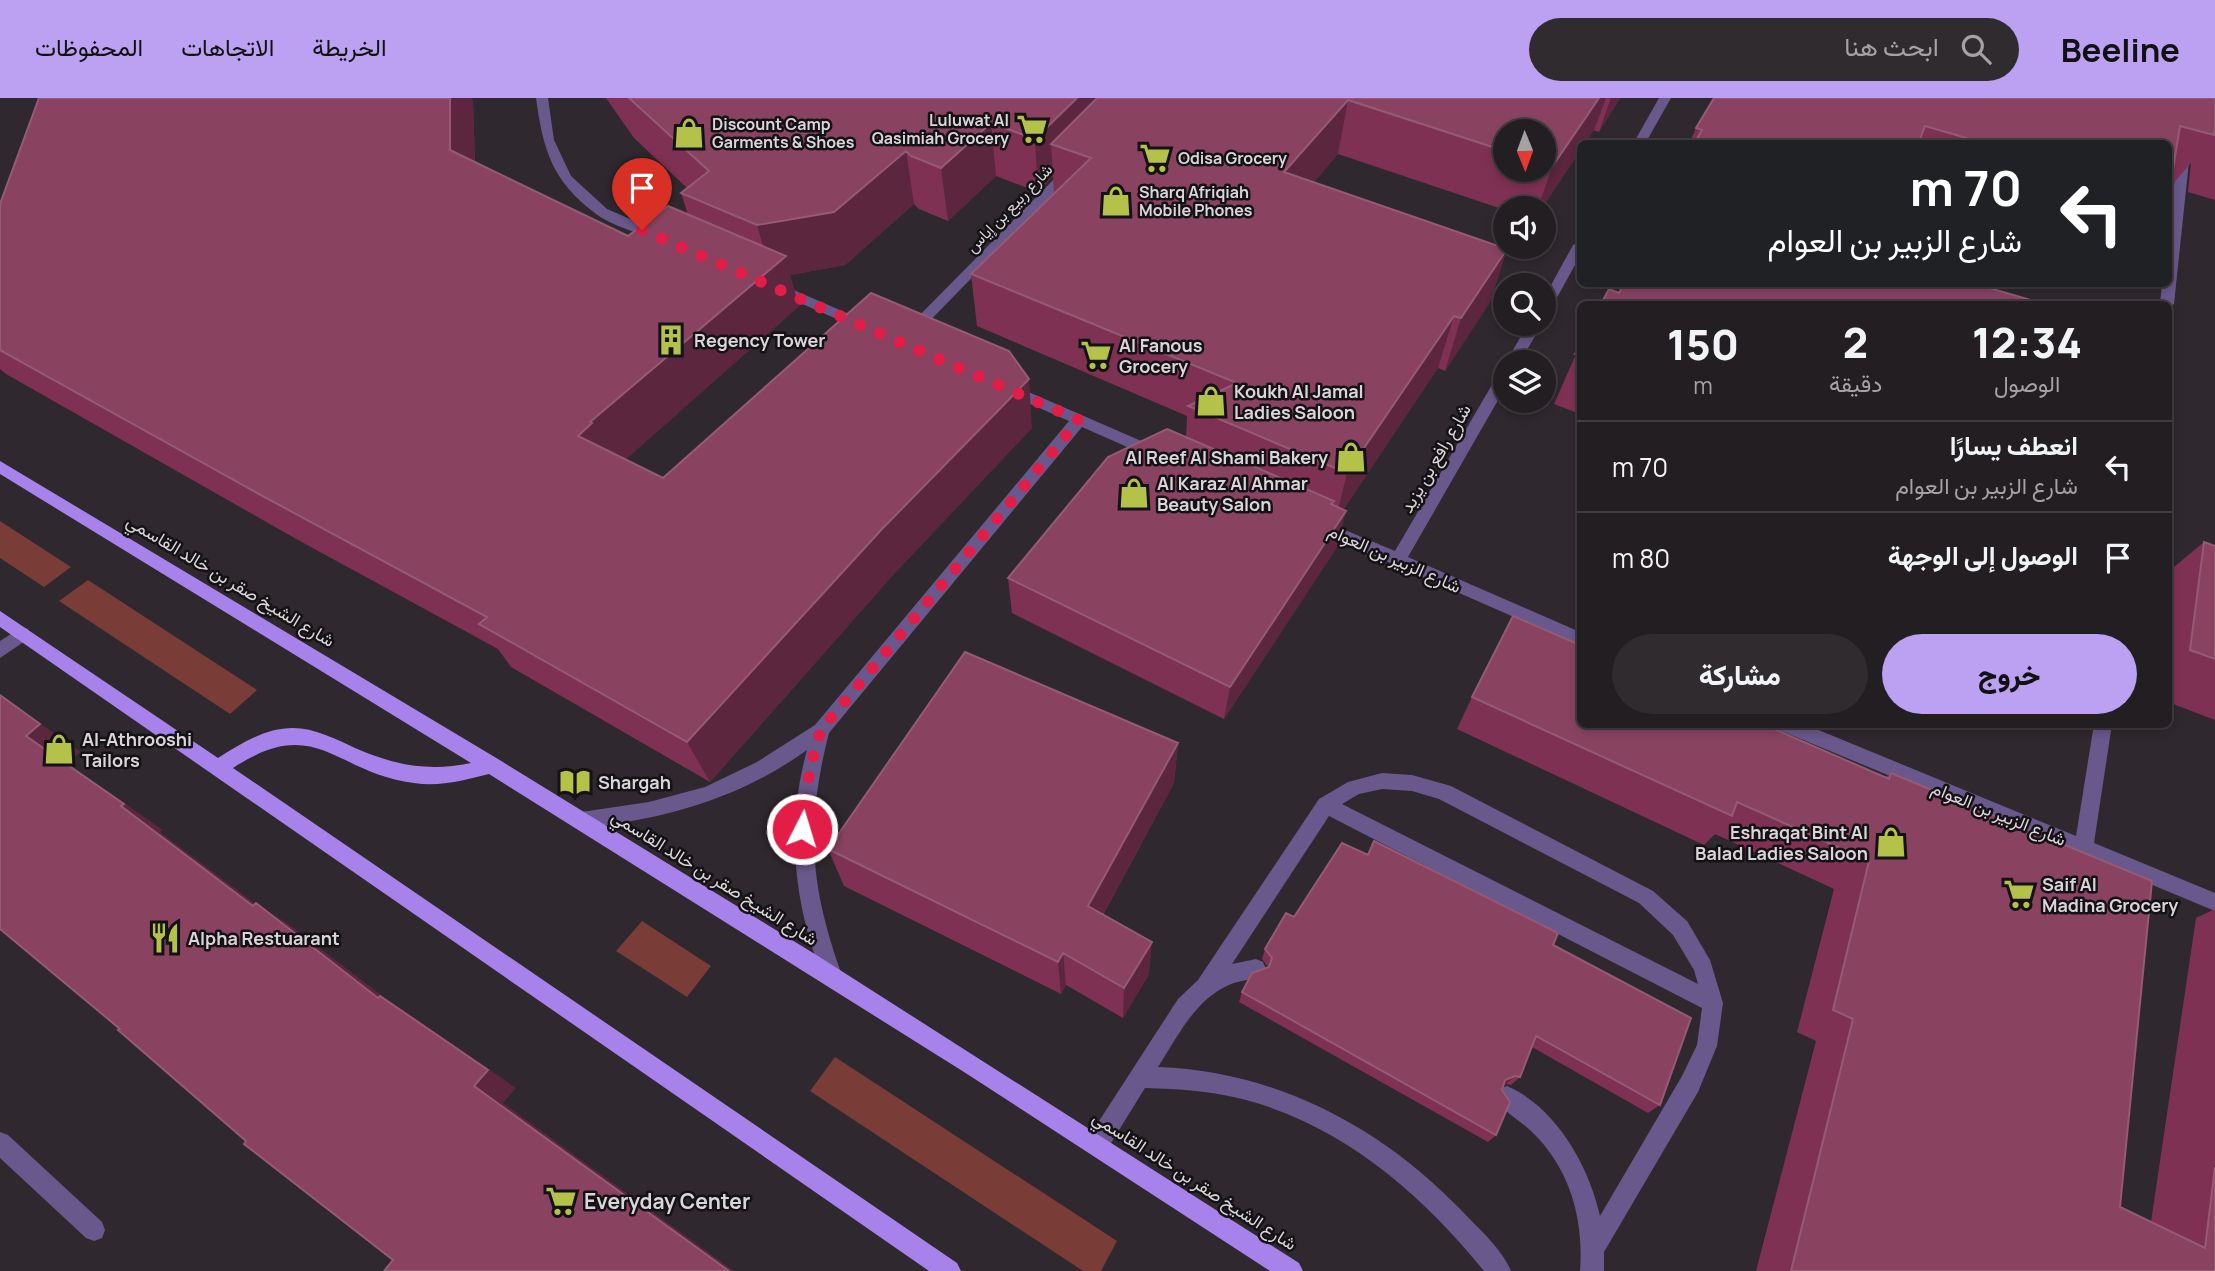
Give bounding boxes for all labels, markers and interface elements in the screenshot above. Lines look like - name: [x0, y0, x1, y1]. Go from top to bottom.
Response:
- search box: [1529, 18, 2019, 81]
- text: Beeline: [2061, 27, 2180, 72]
- text: ابحث هنا: [1844, 28, 1939, 64]
- text: المحفوظات: [35, 30, 143, 63]
- text: الاتجاهات: [181, 30, 274, 63]
- text: الخريطة: [312, 30, 387, 63]
- icon: search: [1957, 30, 1995, 68]
- place label: Luluwat Al Qasimiah Grocery: [872, 109, 1009, 149]
- supermarket icon: Luluwat Al Qasimiah Grocery: [1015, 112, 1049, 146]
- place label: Discount Camp Garments & Shoes: [712, 113, 855, 153]
- shop icon: Discount Camp Garments & Shoes: [672, 116, 706, 150]
- north arrow: [1493, 119, 1556, 182]
- map controls: [1493, 119, 1556, 413]
- supermarket icon: Odisa Grocery: [1138, 141, 1172, 175]
- place label: Odisa Grocery: [1178, 147, 1287, 169]
- text: 70 m: [1910, 154, 2022, 221]
- pin: [612, 158, 672, 230]
- street label: شارع ربيع بن إياس: [961, 159, 1058, 258]
- icon: left: [2046, 168, 2137, 259]
- icon: arrive: [623, 169, 661, 207]
- place label: Sharq Afriqiah Mobile Phones: [1139, 181, 1253, 221]
- shop icon: Sharq Afriqiah Mobile Phones: [1099, 184, 1133, 218]
- button: sound: [1493, 196, 1556, 259]
- text: شارع الزبير بن العوام: [1768, 218, 2022, 262]
- button: search: [1493, 273, 1556, 336]
- text: 2: [1843, 313, 1868, 371]
- text: 12:34: [1972, 313, 2082, 371]
- text: 150: [1667, 315, 1739, 373]
- building icon: Regency Tower: [654, 323, 688, 357]
- place label: Regency Tower: [694, 328, 826, 352]
- place label: Al Fanous Grocery: [1119, 333, 1203, 378]
- supermarket icon: Al Fanous Grocery: [1079, 338, 1113, 372]
- button: layers: [1493, 350, 1556, 413]
- text: دقيقة: [1829, 367, 1882, 399]
- text: الوصول: [1994, 367, 2060, 399]
- text: m: [1693, 369, 1713, 401]
- place label: Koukh Al Jamal Ladies Saloon: [1234, 379, 1364, 424]
- shop icon: Koukh Al Jamal Ladies Saloon: [1194, 384, 1228, 418]
- street label: شارع رافع بن يزيد: [1394, 399, 1477, 517]
- text: انعطف يسارًا: [1950, 427, 2078, 463]
- shop icon: Al Reef Al Shami Bakery: [1334, 440, 1368, 474]
- place label: Al Reef Al Shami Bakery: [1125, 445, 1328, 469]
- icon: left: [2099, 448, 2137, 486]
- text: 70 m: [1612, 449, 1668, 485]
- text: شارع الزبير بن العوام: [1895, 469, 2078, 501]
- place label: Al Karaz Al Ahmar Beauty Salon: [1157, 471, 1308, 516]
- shop icon: Al Karaz Al Ahmar Beauty Salon: [1117, 476, 1151, 510]
- street label: شارع الشيخ صقر بن خالد القاسمي: [120, 508, 340, 655]
- street label: شارع الزبير بن العوام: [1324, 518, 1465, 599]
- text: الوصول إلى الوجهة: [1888, 537, 2078, 573]
- icon: arrive: [2099, 539, 2137, 577]
- text: 80 m: [1612, 540, 1670, 576]
- button: مشاركة: [1612, 634, 1868, 714]
- button: خروج: [1882, 634, 2137, 714]
- place label: Al-Athrooshi Tailors: [82, 727, 192, 772]
- shop icon: Al-Athrooshi Tailors: [42, 732, 76, 766]
- library icon: Shargah: [558, 765, 592, 799]
- place label: Shargah: [598, 770, 671, 794]
- street label: شارع الزبير بن العوام: [1928, 775, 2070, 852]
- position arrow: [765, 792, 839, 866]
- street label: شارع الشيخ صقر بن خالد القاسمي: [605, 804, 823, 954]
- place label: Eshraqat Bint Al Balad Ladies Saloon: [1695, 820, 1868, 865]
- shop icon: Eshraqat Bint Al Balad Ladies Saloon: [1874, 825, 1908, 859]
- place label: Saif Al Madina Grocery: [2042, 872, 2178, 917]
- supermarket icon: Saif Al Madina Grocery: [2002, 877, 2036, 911]
- restaurant icon: Alpha Restuarant: [148, 921, 182, 955]
- place label: Alpha Restuarant: [188, 926, 340, 950]
- street label: شارع الشيخ صقر بن خالد القاسمي: [1086, 1105, 1302, 1258]
- supermarket icon: Everyday Center: [544, 1184, 578, 1218]
- place label: Everyday Center: [584, 1187, 750, 1215]

